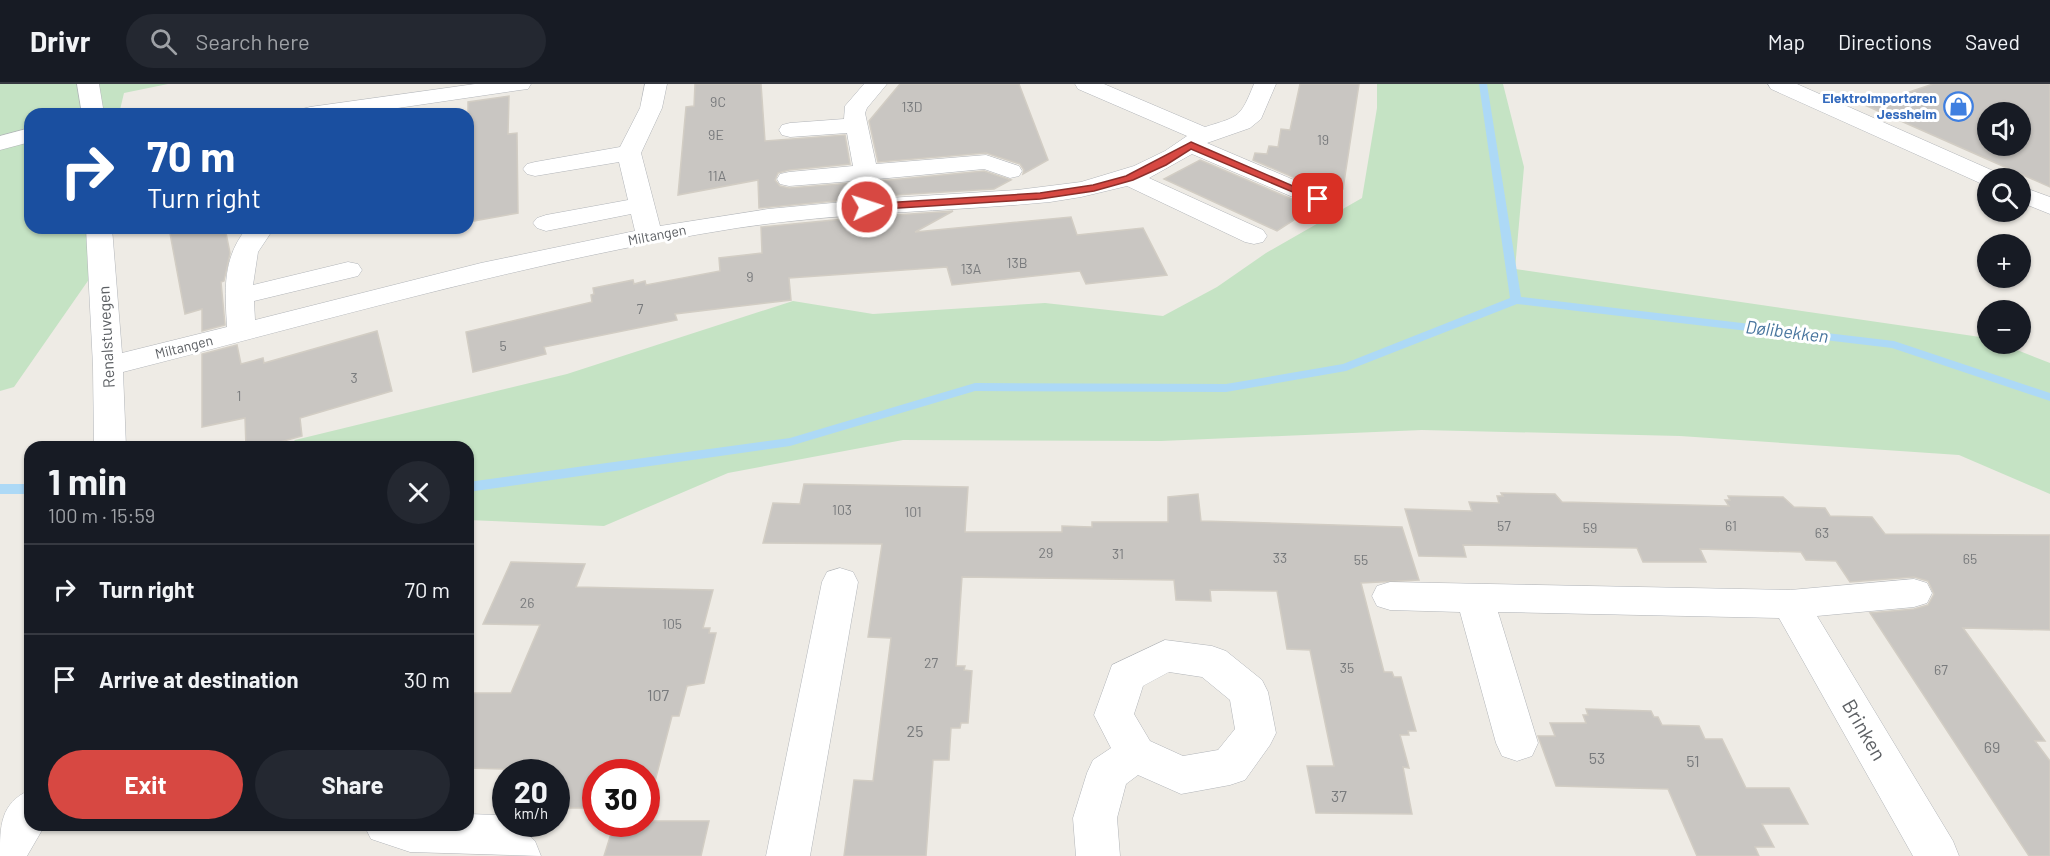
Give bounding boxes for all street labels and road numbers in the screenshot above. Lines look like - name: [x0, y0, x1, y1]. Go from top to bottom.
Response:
- street label: Miltangen: [626, 221, 688, 248]
- street label: Renalstuvegen: [93, 285, 118, 389]
- street label: Miltangen: [153, 331, 215, 362]
- street label: Brinken: [1838, 695, 1892, 764]

